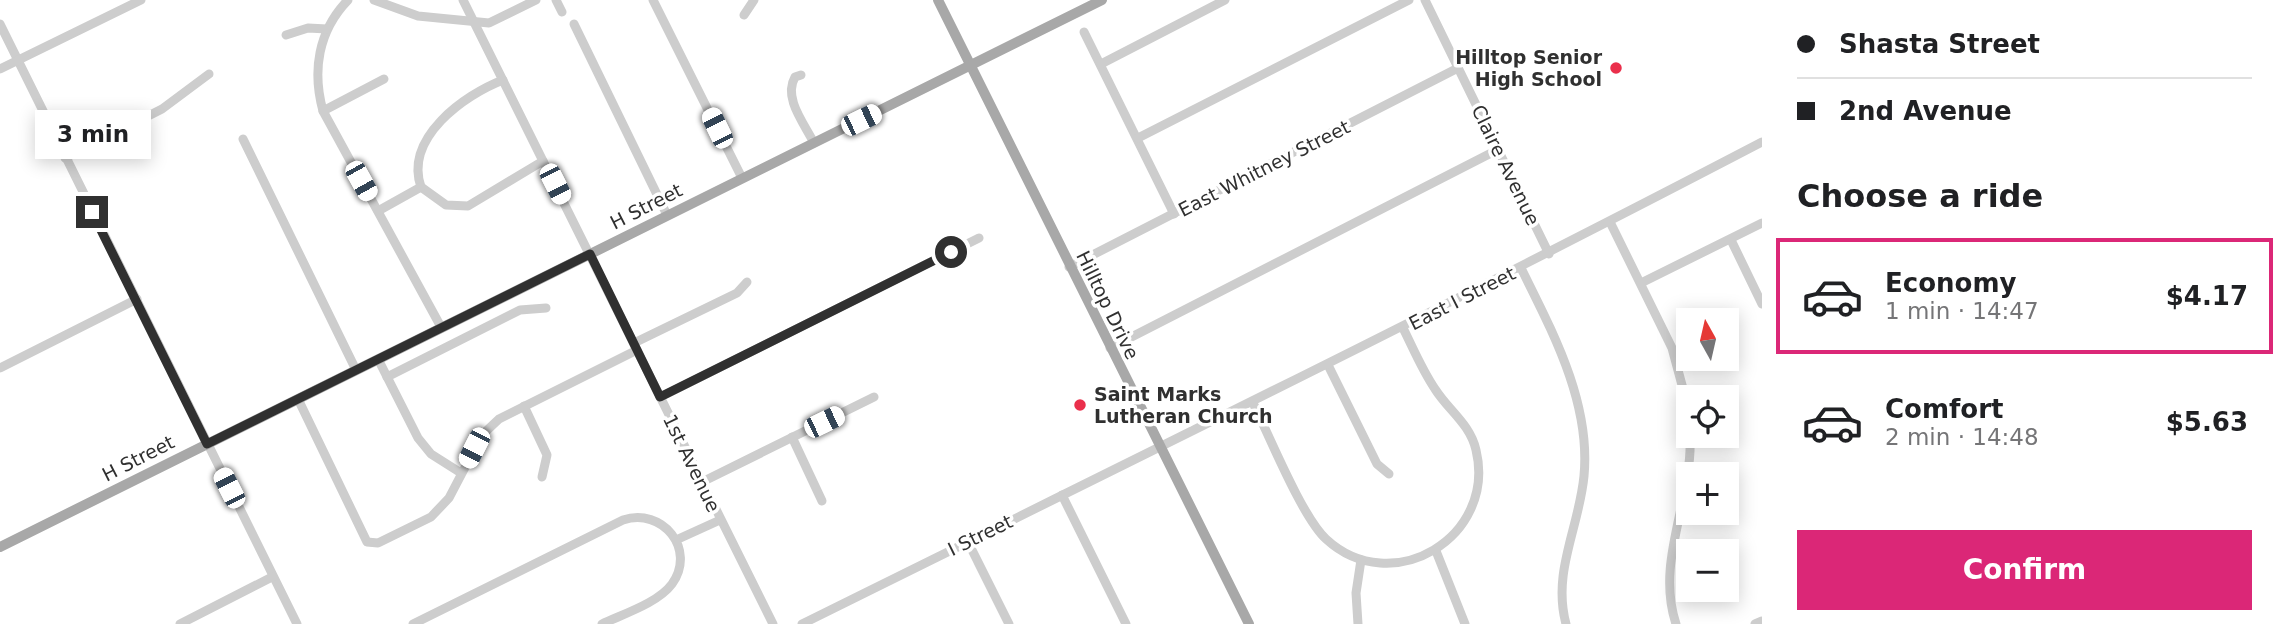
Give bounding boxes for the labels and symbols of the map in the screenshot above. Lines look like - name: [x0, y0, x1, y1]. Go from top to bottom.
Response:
- place label: Hilltop Senior High School: [1455, 46, 1603, 90]
- marker: Hilltop Senior High School: [1608, 60, 1624, 76]
- car: [838, 101, 885, 139]
- street label: Claire Avenue: [1467, 101, 1545, 229]
- car: [699, 105, 736, 151]
- callout: 3 min: [34, 110, 150, 160]
- street label: East Whitney Street: [1175, 115, 1353, 221]
- car: [342, 158, 381, 204]
- car: [537, 161, 574, 207]
- street label: H Street: [606, 178, 686, 234]
- route end: [76, 196, 108, 228]
- route start: [935, 236, 967, 268]
- street label: Hilltop Drive: [1072, 247, 1144, 363]
- street label: East I Street: [1405, 262, 1519, 334]
- north arrow: [1676, 308, 1740, 371]
- place label: Saint Marks Lutheran Church: [1094, 383, 1273, 427]
- marker: Saint Marks Lutheran Church: [1072, 397, 1088, 413]
- car: [801, 403, 848, 441]
- street label: 1st Avenue: [659, 411, 725, 515]
- car: [456, 425, 493, 471]
- street label: H Street: [98, 430, 178, 486]
- car: [211, 465, 248, 511]
- street label: I Street: [944, 510, 1016, 560]

